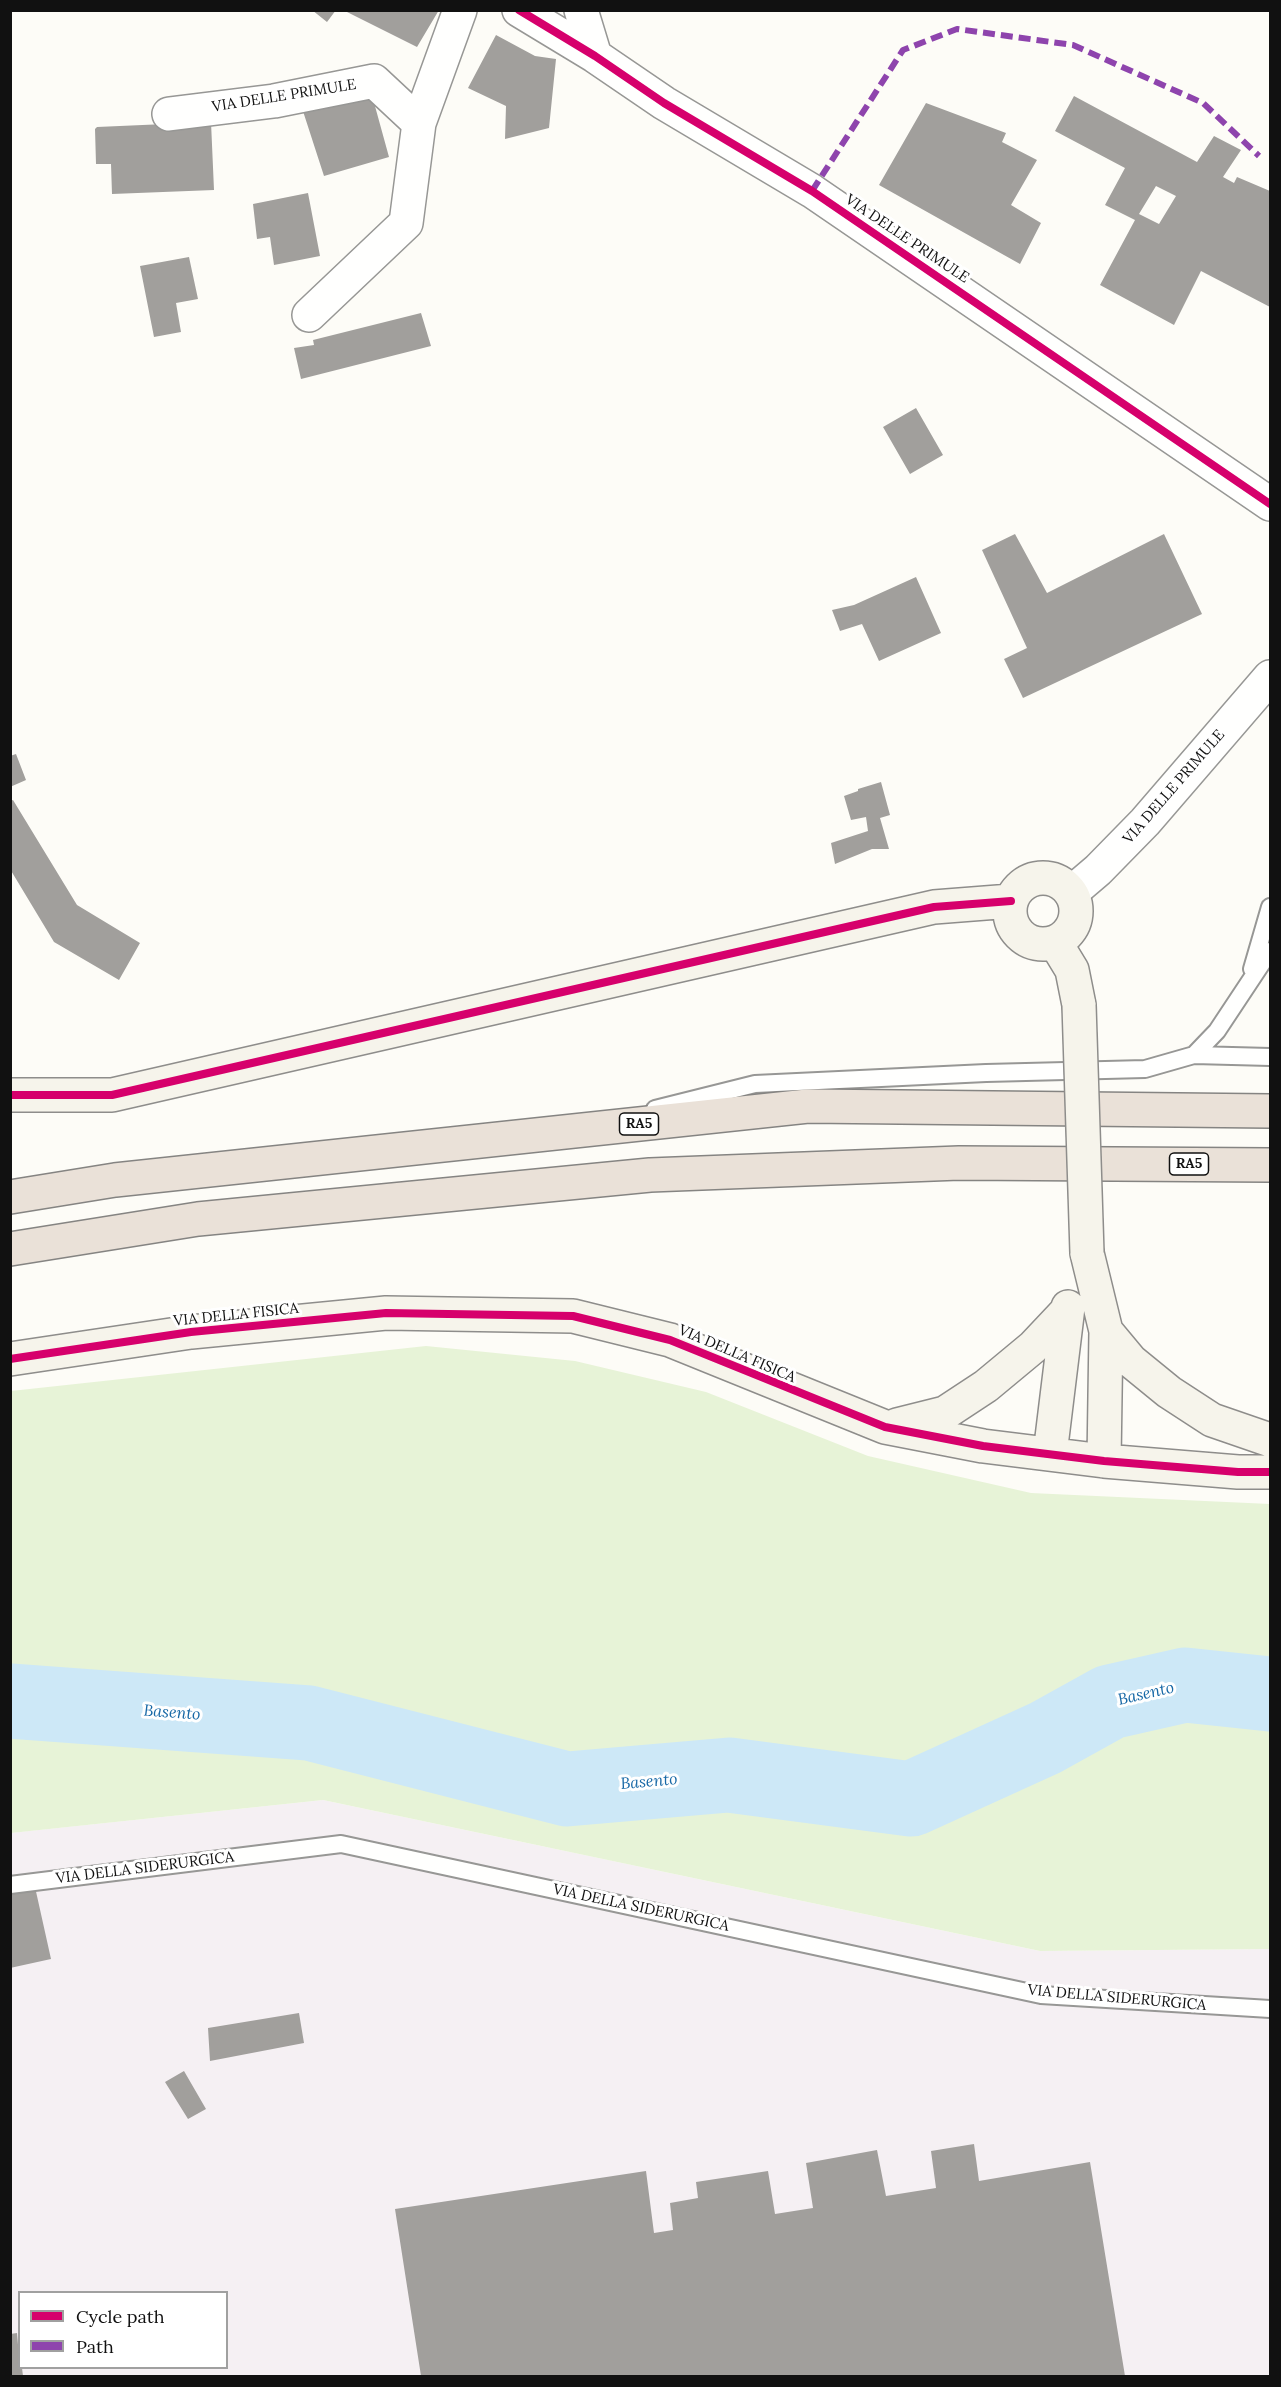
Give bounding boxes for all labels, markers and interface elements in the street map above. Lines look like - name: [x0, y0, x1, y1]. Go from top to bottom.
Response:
- street label: VIA DELLE PRIMULE: [211, 76, 357, 116]
- street label: VIA DELLE PRIMULE: [842, 191, 972, 287]
- street label: VIA DELLE PRIMULE: [1119, 726, 1229, 848]
- road number: RA5: [620, 1113, 658, 1135]
- road number: RA5: [1170, 1153, 1208, 1175]
- street label: VIA DELLA FISICA: [173, 1299, 299, 1331]
- street label: VIA DELLA FISICA: [676, 1321, 798, 1387]
- water label: Basento: [1116, 1678, 1176, 1710]
- water label: Basento: [143, 1701, 201, 1725]
- water label: Basento: [620, 1770, 678, 1794]
- street label: VIA DELLA SIDERURGICA: [55, 1848, 235, 1888]
- street label: VIA DELLA SIDERURGICA: [551, 1881, 731, 1935]
- street label: VIA DELLA SIDERURGICA: [1027, 1981, 1207, 2015]
- legend: [18, 2291, 228, 2369]
- text: Cycle path: [76, 2305, 165, 2328]
- text: Path: [76, 2335, 114, 2358]

